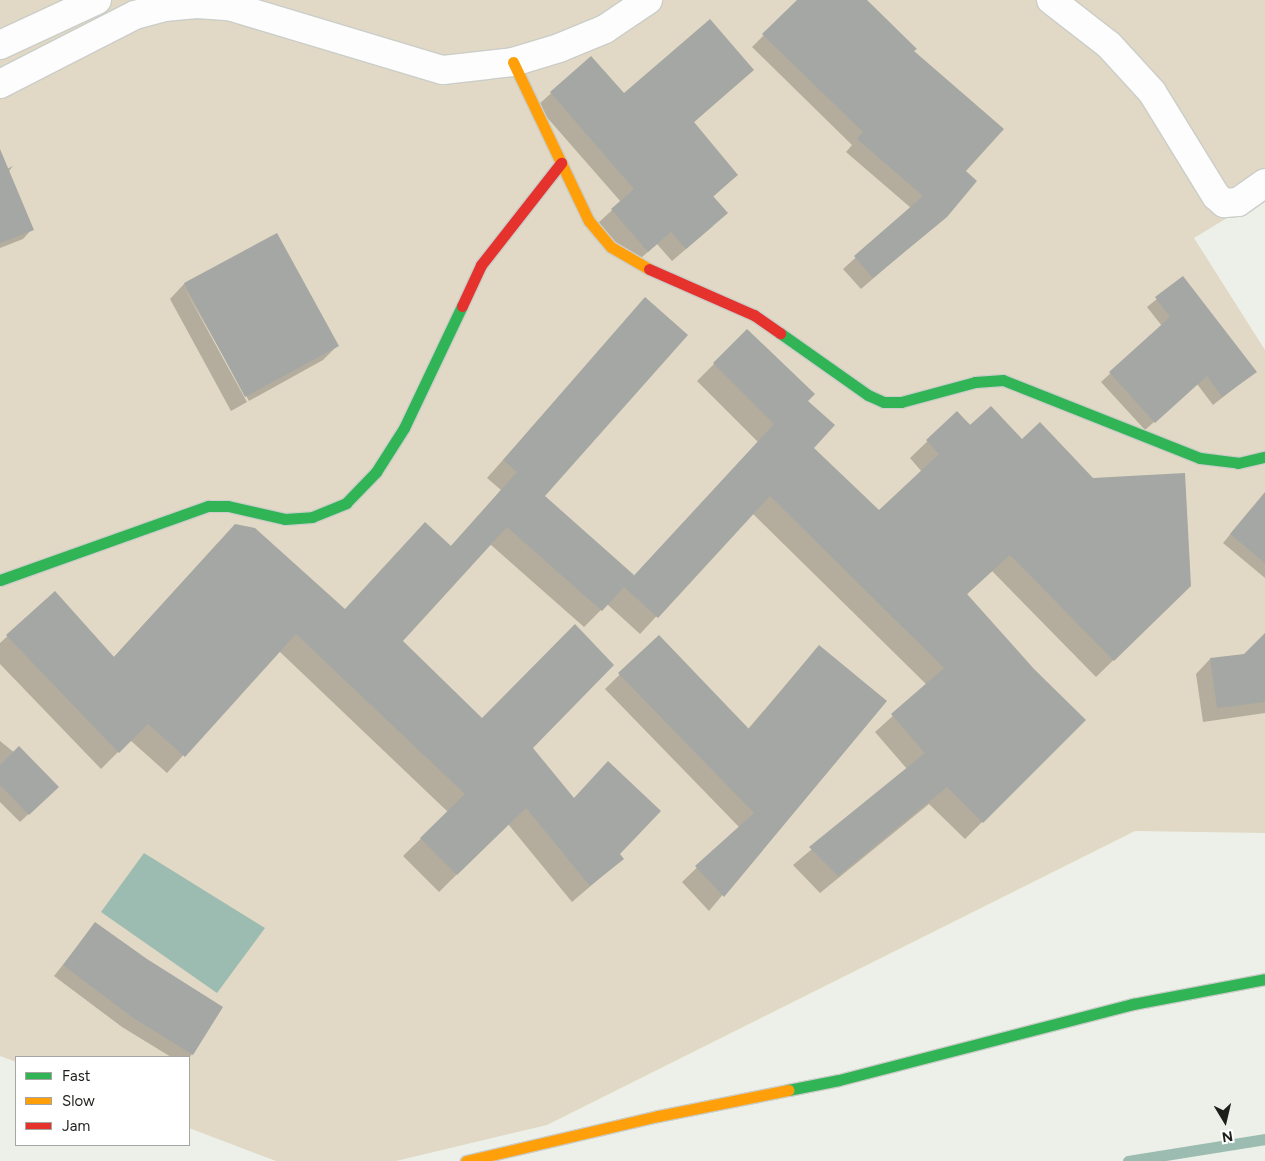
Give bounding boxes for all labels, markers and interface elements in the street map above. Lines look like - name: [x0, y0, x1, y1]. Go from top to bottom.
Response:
- legend: [15, 1056, 190, 1146]
- text: Fast: [62, 1067, 90, 1085]
- text: Slow: [62, 1092, 95, 1110]
- north arrow: [1200, 1096, 1250, 1146]
- text: Jam: [62, 1117, 90, 1135]
- text: N: [1221, 1127, 1234, 1146]

